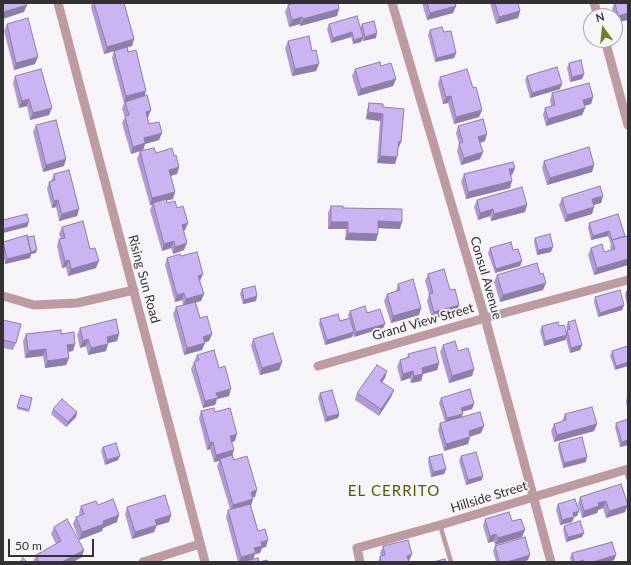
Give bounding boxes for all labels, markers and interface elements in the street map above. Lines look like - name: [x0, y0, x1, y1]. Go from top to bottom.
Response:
- north arrow: [583, 8, 623, 48]
- text: N: [594, 10, 606, 24]
- street label: Rising Sun Road: [125, 233, 163, 325]
- street label: Consul Avenue: [467, 235, 505, 321]
- street label: Grand View Street: [370, 300, 476, 344]
- street label: Hillside Street: [449, 478, 529, 516]
- district label: EL CERRITO: [348, 482, 440, 500]
- scale bar: [10, 531, 96, 557]
- text: 50 m: [15, 538, 42, 553]

